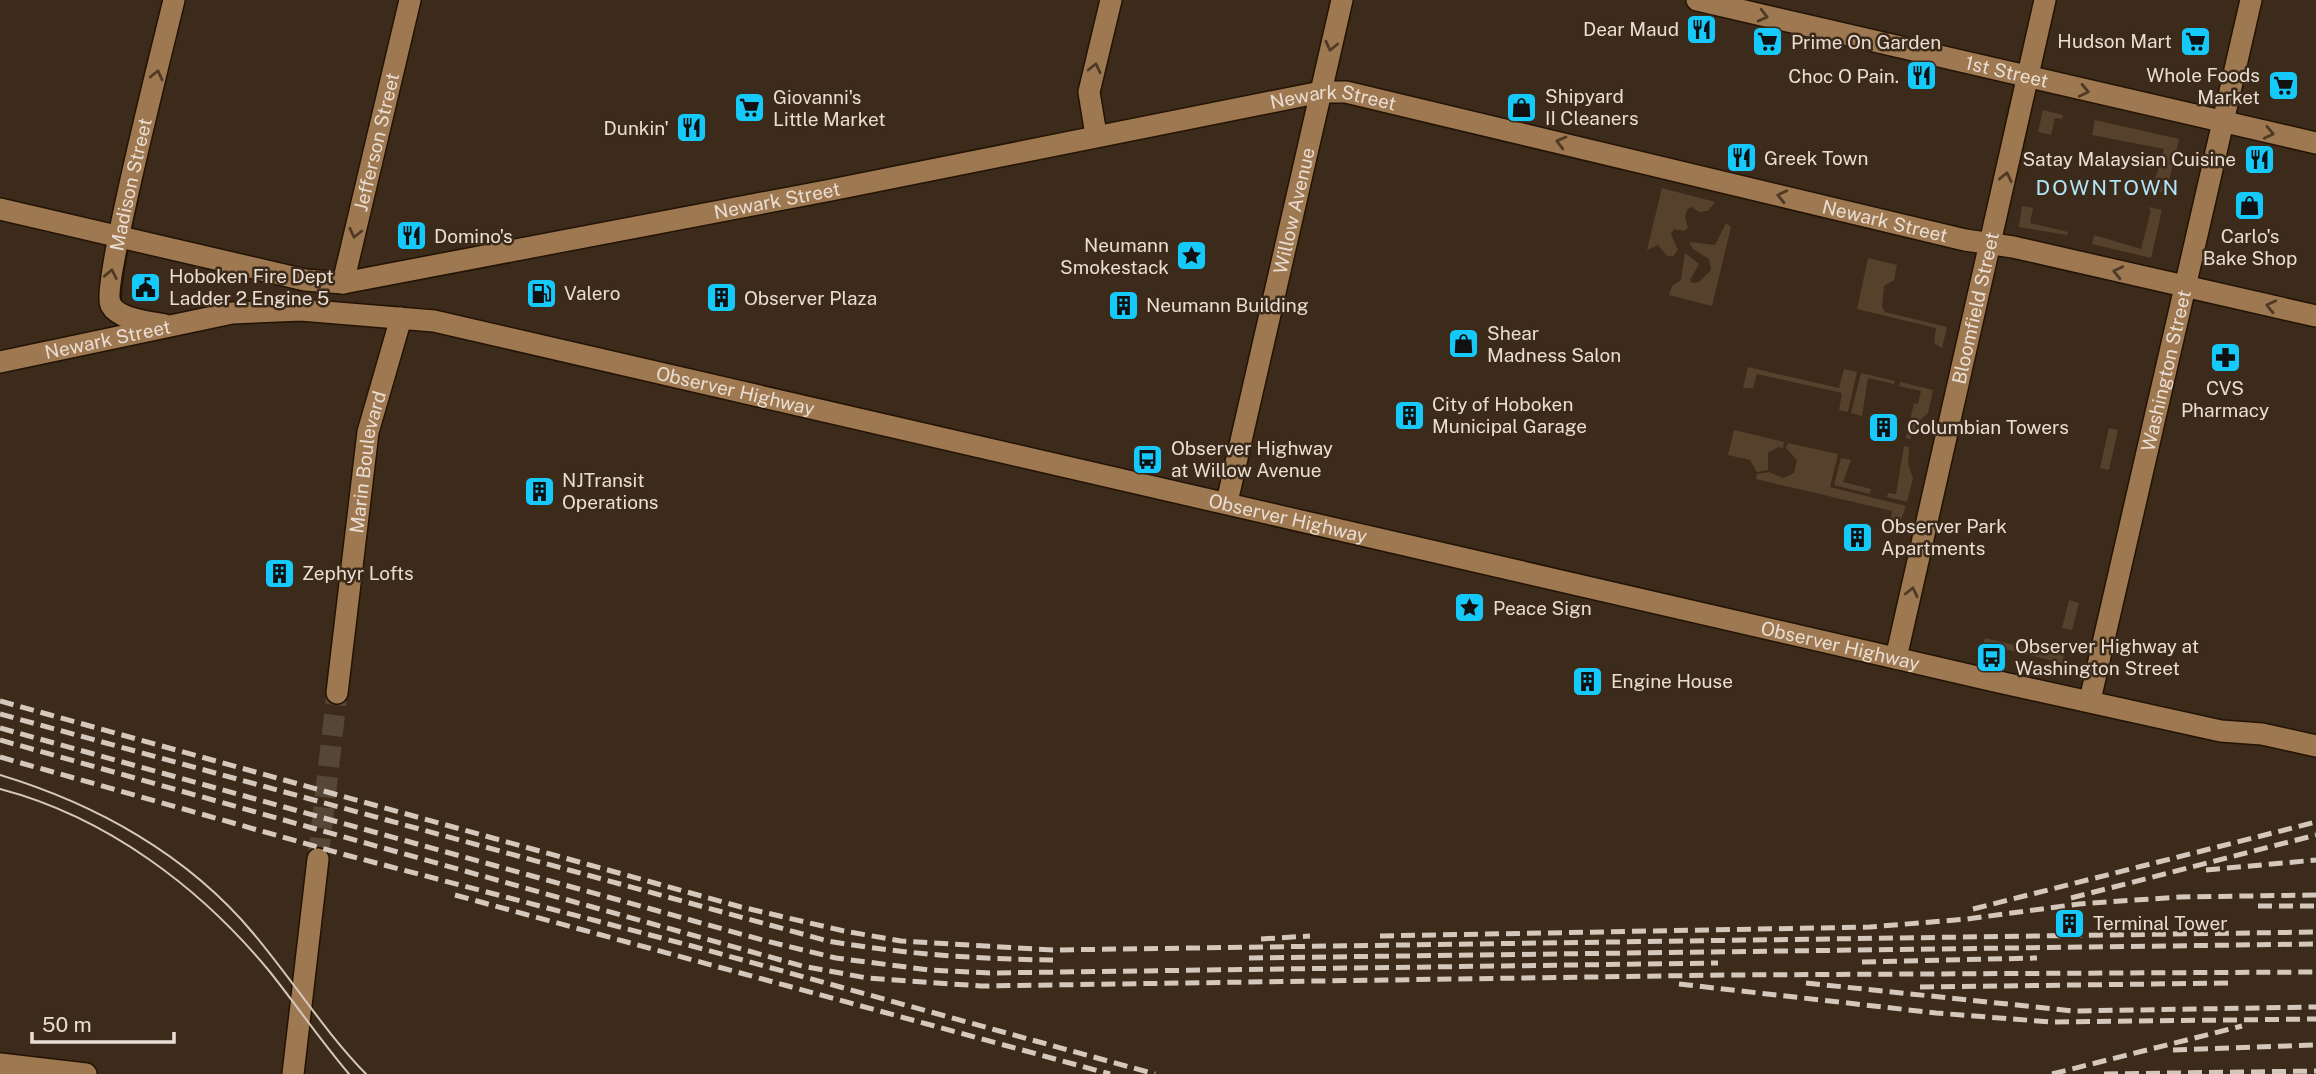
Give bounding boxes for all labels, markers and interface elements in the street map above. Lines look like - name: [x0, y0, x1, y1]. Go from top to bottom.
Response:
- one-way arrow: [1757, 8, 1769, 22]
- restaurant icon: Dear Maud: [1685, 12, 1719, 46]
- place label: Dear Maud: [1583, 18, 1679, 40]
- supermarket icon: Hudson Mart: [2178, 24, 2212, 58]
- supermarket icon: Prime On Garden: [1751, 25, 1785, 59]
- place label: Hudson Mart: [2057, 30, 2172, 52]
- place label: Prime On Garden: [1791, 31, 1941, 53]
- one-way arrow: [1325, 40, 1340, 52]
- street label: 1st Street: [1963, 51, 2051, 92]
- restaurant icon: Choc O Pain.: [1905, 59, 1939, 93]
- one-way arrow: [1087, 62, 1101, 74]
- place label: Whole Foods Market: [2146, 64, 2260, 108]
- place label: Choc O Pain.: [1788, 65, 1899, 87]
- one-way arrow: [149, 69, 163, 81]
- supermarket icon: Whole Foods Market: [2266, 69, 2300, 103]
- street label: Jefferson Street: [349, 70, 403, 213]
- street label: Newark Street: [1268, 80, 1399, 115]
- one-way arrow: [2078, 83, 2090, 98]
- place label: Shipyard II Cleaners: [1545, 85, 1639, 129]
- place label: Giovanni's Little Market: [773, 86, 886, 130]
- shop icon: Shipyard II Cleaners: [1505, 90, 1539, 124]
- supermarket icon: Giovanni's Little Market: [733, 91, 767, 125]
- restaurant icon: Dunkin': [675, 111, 709, 145]
- street label: Madison Street: [105, 116, 156, 253]
- place label: Dunkin': [604, 117, 669, 139]
- one-way arrow: [2263, 125, 2275, 140]
- one-way arrow: [1555, 136, 1567, 150]
- restaurant icon: Greek Town: [1724, 141, 1758, 175]
- restaurant icon: Satay Malaysian Cuisine: [2242, 142, 2276, 176]
- street label: Willow Avenue: [1269, 145, 1319, 276]
- place label: Greek Town: [1764, 147, 1868, 169]
- place label: Satay Malaysian Cuisine: [2022, 148, 2236, 170]
- one-way arrow: [1997, 171, 2012, 183]
- district label: DOWNTOWN: [2036, 175, 2180, 200]
- street label: Newark Street: [712, 177, 842, 223]
- shop icon: Carlo's Bake Shop: [2233, 188, 2267, 222]
- one-way arrow: [1776, 190, 1788, 204]
- street label: Newark Street: [1820, 195, 1950, 246]
- restaurant icon: Domino's: [394, 219, 428, 253]
- place label: Domino's: [434, 225, 513, 247]
- place label: Carlo's Bake Shop: [2203, 225, 2297, 269]
- one-way arrow: [349, 227, 363, 239]
- street label: Bloomfield Street: [1947, 230, 2003, 386]
- place label: Neumann Smokestack: [1060, 234, 1169, 278]
- place icon: Neumann Smokestack: [1175, 239, 1209, 273]
- place label: Hoboken Fire Dept Ladder 2 Engine 5: [169, 265, 334, 309]
- one-way arrow: [2112, 266, 2124, 281]
- one-way arrow: [103, 268, 118, 280]
- public building icon: Hoboken Fire Dept Ladder 2 Engine 5: [129, 270, 163, 304]
- fuel station icon: Valero: [524, 276, 558, 310]
- building icon: Observer Plaza: [704, 281, 738, 315]
- place label: Valero: [564, 282, 621, 304]
- place label: Observer Plaza: [744, 287, 877, 309]
- building icon: Neumann Building: [1106, 288, 1140, 322]
- street label: Washington Street: [2137, 288, 2195, 453]
- place label: Neumann Building: [1146, 294, 1309, 316]
- one-way arrow: [2265, 299, 2277, 314]
- street label: Newark Street: [43, 315, 173, 363]
- place label: Shear Madness Salon: [1487, 322, 1621, 366]
- shop icon: Shear Madness Salon: [1447, 327, 1481, 361]
- pharmacy icon: CVS Pharmacy: [2208, 340, 2242, 374]
- street label: Observer Highway: [654, 362, 817, 419]
- place label: CVS Pharmacy: [2181, 377, 2269, 421]
- street label: Marin Boulevard: [345, 388, 390, 535]
- place label: City of Hoboken Municipal Garage: [1432, 393, 1587, 437]
- building icon: City of Hoboken Municipal Garage: [1392, 398, 1426, 432]
- building icon: Columbian Towers: [1867, 410, 1901, 444]
- place label: Columbian Towers: [1907, 416, 2069, 438]
- place label: Observer Highway at Willow Avenue: [1171, 437, 1333, 481]
- bus stop icon: Observer Highway at Willow Avenue: [1131, 442, 1165, 476]
- place label: NJTransit Operations: [562, 469, 658, 513]
- building icon: NJTransit Operations: [522, 474, 556, 508]
- street label: Observer Highway: [1206, 489, 1369, 547]
- place label: Observer Park Apartments: [1881, 515, 2007, 559]
- building icon: Observer Park Apartments: [1841, 520, 1875, 554]
- building icon: Zephyr Lofts: [262, 556, 296, 590]
- place label: Zephyr Lofts: [302, 562, 414, 584]
- one-way arrow: [1904, 586, 1918, 598]
- place icon: Peace Sign: [1453, 591, 1487, 625]
- place label: Peace Sign: [1493, 597, 1592, 619]
- street label: Observer Highway: [1759, 616, 1922, 674]
- place label: Observer Highway at Washington Street: [2015, 635, 2199, 679]
- bus stop icon: Observer Highway at Washington Street: [1975, 640, 2009, 674]
- building icon: Engine House: [1571, 664, 1605, 698]
- place label: Engine House: [1611, 670, 1733, 692]
- building icon: Terminal Tower: [2053, 906, 2087, 940]
- place label: Terminal Tower: [2093, 912, 2228, 934]
- scale bar: [32, 1000, 173, 1044]
- text: 50 m: [42, 1012, 92, 1037]

